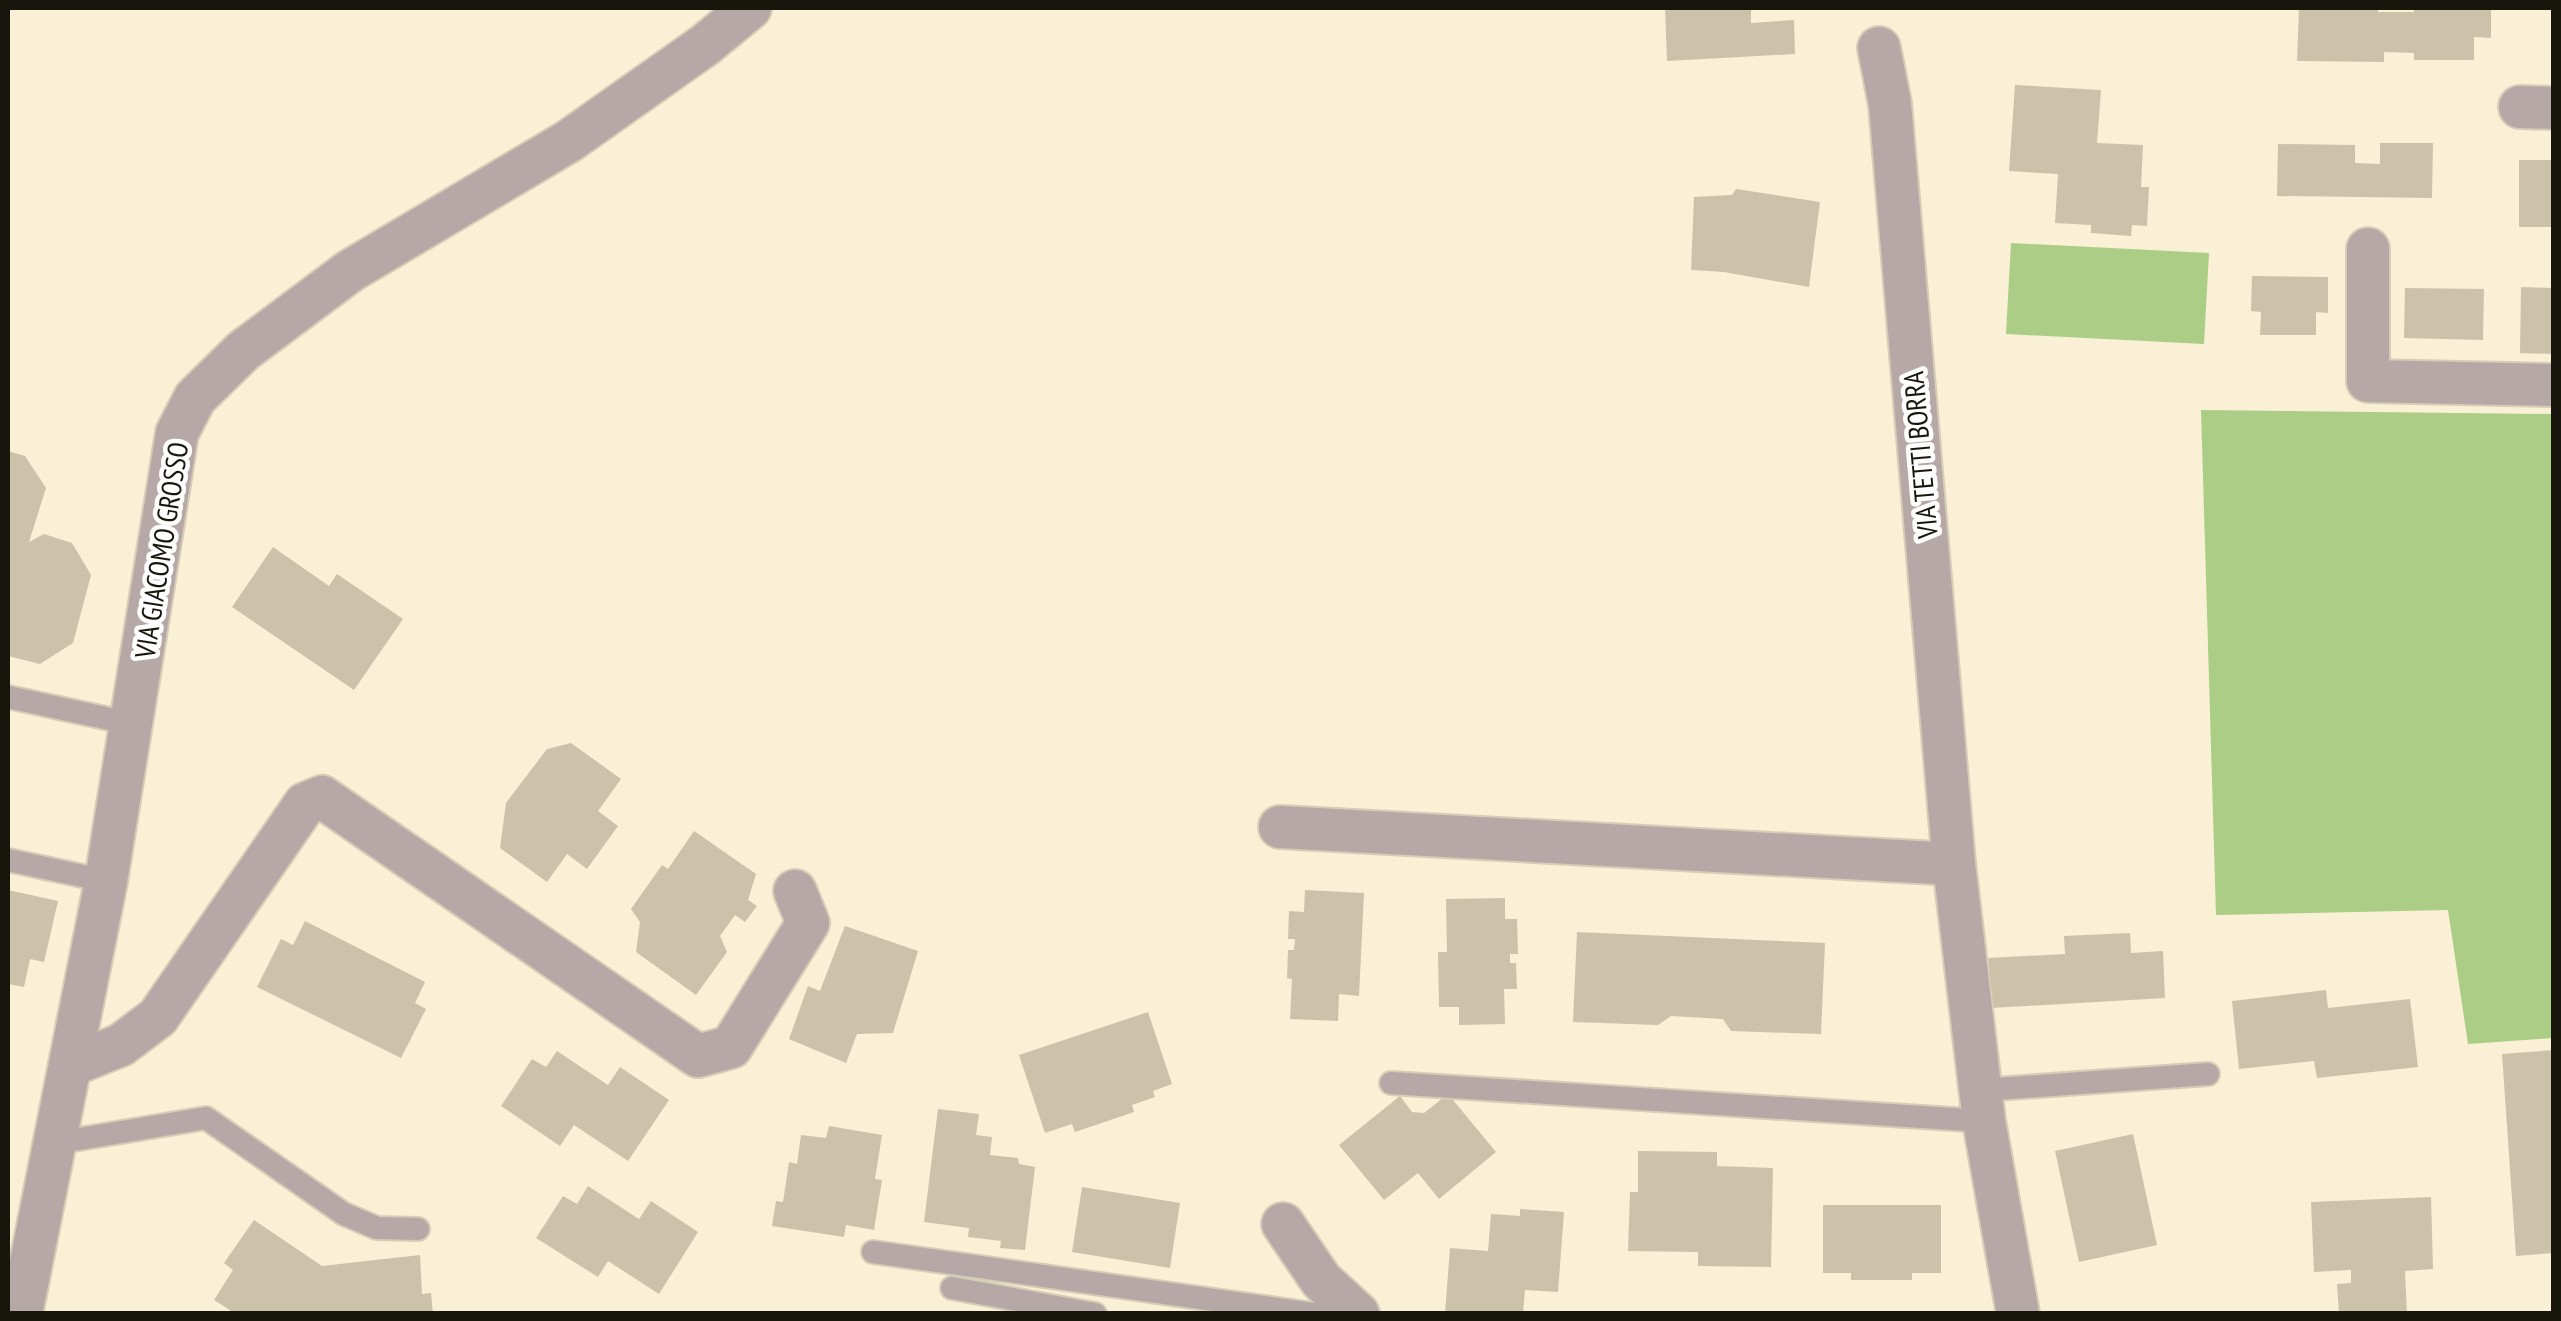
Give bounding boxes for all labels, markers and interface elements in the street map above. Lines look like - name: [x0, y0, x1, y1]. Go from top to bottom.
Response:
- street label: VIA TETTI BORRA: [1894, 369, 1946, 541]
- street label: VIA GIACOMO GROSSO: [125, 439, 196, 662]

